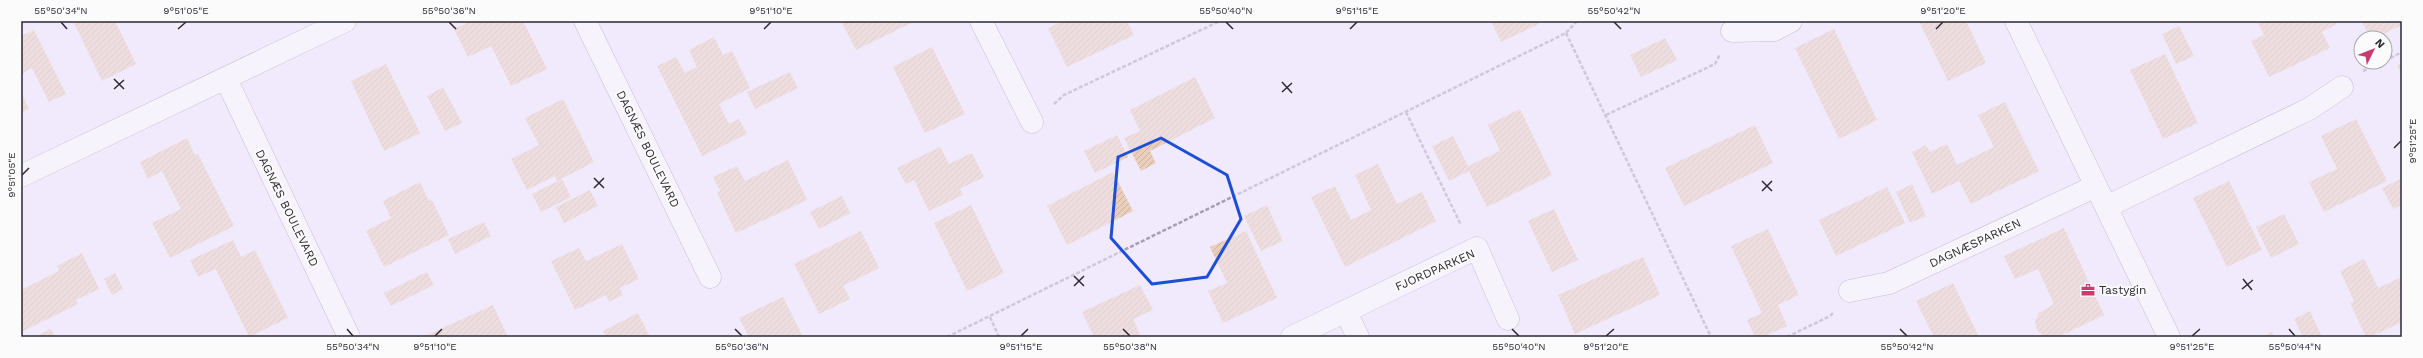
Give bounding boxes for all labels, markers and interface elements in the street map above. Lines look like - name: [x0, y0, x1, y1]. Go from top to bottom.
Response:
- text: 55°50'34"N: [34, 5, 88, 16]
- text: 9°51'05"E: [163, 5, 209, 16]
- text: 55°50'36"N: [422, 5, 476, 16]
- text: 9°51'10"E: [749, 5, 793, 16]
- text: 55°50'40"N: [1199, 5, 1253, 16]
- text: 9°51'15"E: [1336, 5, 1378, 16]
- text: 55°50'42"N: [1587, 5, 1641, 16]
- text: 9°51'20"E: [1920, 5, 1966, 16]
- north arrow: [2353, 30, 2393, 70]
- text: N: [2372, 36, 2387, 51]
- street label: DAGNÆS BOULEVARD: [614, 88, 682, 210]
- text: 9°51'25"E: [2407, 119, 2418, 163]
- street label: DAGNÆS BOULEVARD: [253, 147, 321, 269]
- text: 9°51'05"E: [6, 152, 17, 198]
- street label: DAGNÆSPARKEN: [1927, 216, 2023, 270]
- street label: FJORDPARKEN: [1393, 246, 1477, 294]
- office icon: Tastygin: [2080, 282, 2096, 298]
- place label: Tastygin: [2099, 283, 2146, 297]
- text: 55°50'34"N: [326, 341, 380, 352]
- text: 9°51'10"E: [413, 341, 457, 352]
- text: 55°50'36"N: [715, 341, 769, 352]
- text: 9°51'15"E: [1000, 341, 1042, 352]
- text: 55°50'38"N: [1103, 341, 1157, 352]
- text: 55°50'40"N: [1492, 341, 1546, 352]
- text: 9°51'20"E: [1583, 341, 1629, 352]
- text: 55°50'42"N: [1880, 341, 1934, 352]
- text: 9°51'25"E: [2170, 341, 2214, 352]
- text: 55°50'44"N: [2269, 341, 2321, 352]

